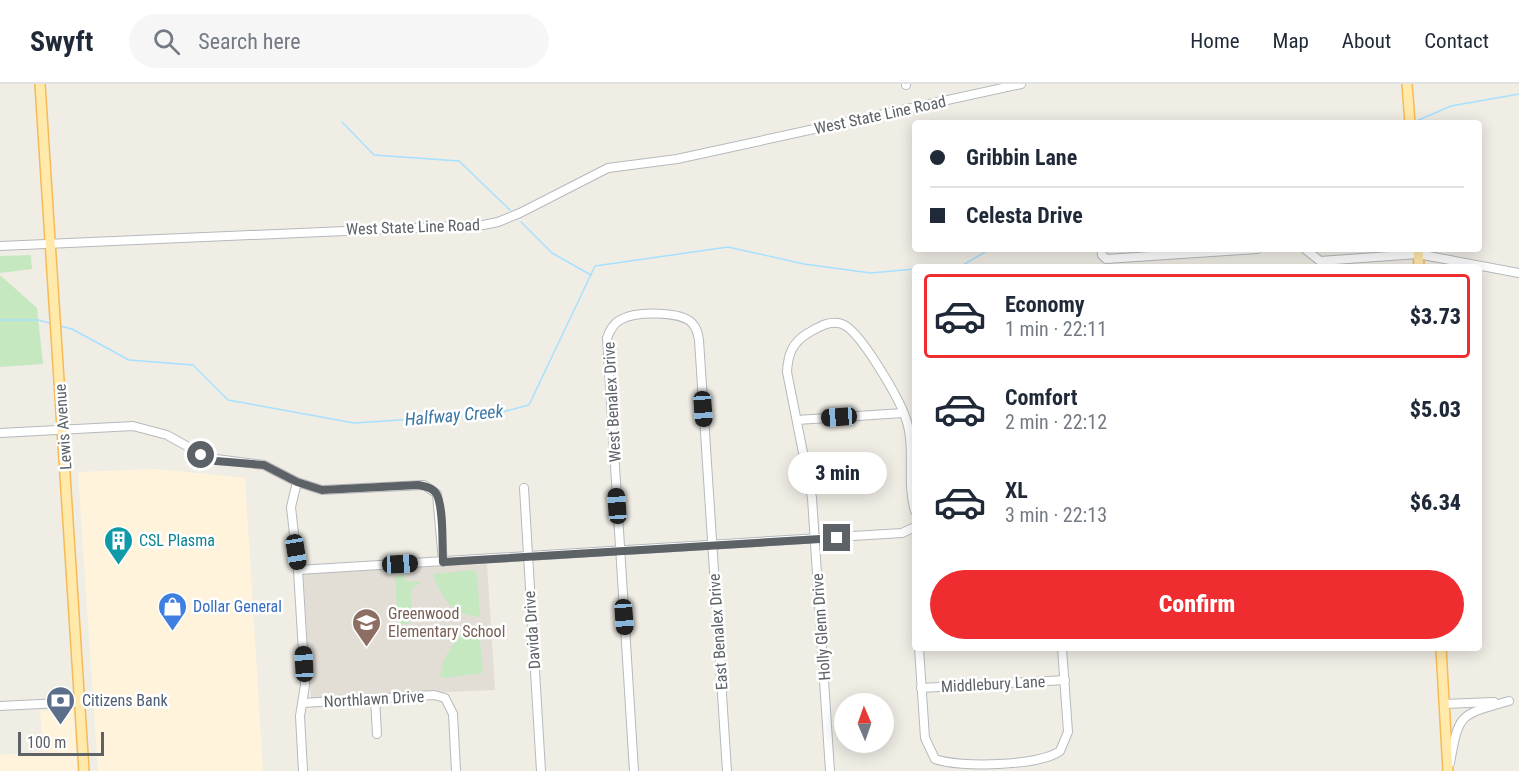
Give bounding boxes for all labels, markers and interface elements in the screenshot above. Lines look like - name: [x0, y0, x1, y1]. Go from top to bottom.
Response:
- search box: [129, 14, 549, 68]
- text: Swyft: [30, 25, 93, 58]
- icon: search: [150, 25, 183, 58]
- text: Search here: [198, 29, 301, 54]
- text: Home: [1190, 29, 1240, 53]
- text: Map: [1273, 29, 1309, 53]
- text: About: [1342, 29, 1391, 53]
- text: Contact: [1424, 29, 1489, 53]
- street label: West State Line Road: [812, 92, 948, 138]
- text: Gribbin Lane: [966, 145, 1077, 170]
- text: Celesta Drive: [966, 203, 1083, 228]
- street label: West State Line Road: [346, 215, 480, 239]
- icon: car: [933, 289, 987, 343]
- text: Economy: [1005, 292, 1085, 317]
- text: $3.73: [1410, 304, 1461, 329]
- text: 1 min · 22:11: [1005, 317, 1107, 341]
- street label: West Benalex Drive: [599, 341, 625, 463]
- icon: car: [933, 382, 987, 436]
- street label: Lewis Avenue: [51, 383, 75, 471]
- text: Comfort: [1005, 385, 1078, 410]
- car: [693, 390, 713, 428]
- text: $5.03: [1410, 397, 1461, 422]
- water label: Halfway Creek: [404, 400, 505, 430]
- car: [820, 407, 858, 427]
- text: 2 min · 22:12: [1005, 410, 1107, 434]
- route start: [187, 441, 214, 468]
- callout: 3 min: [788, 451, 886, 493]
- text: 3 min: [815, 461, 860, 485]
- icon: car: [933, 475, 987, 529]
- text: XL: [1005, 478, 1028, 503]
- car: [607, 487, 627, 525]
- text: $6.34: [1410, 490, 1461, 515]
- text: 3 min · 22:13: [1005, 503, 1107, 527]
- building icon: CSL Plasma: [102, 524, 134, 566]
- route end: [823, 524, 850, 551]
- place label: CSL Plasma: [139, 531, 215, 550]
- car: [284, 533, 308, 571]
- car: [382, 554, 418, 574]
- button: Confirm: [930, 570, 1464, 639]
- street label: East Benalex Drive: [704, 573, 732, 691]
- street label: Holly Glenn Drive: [808, 573, 834, 681]
- shop icon: Dollar General: [156, 590, 188, 632]
- street label: Davida Drive: [520, 590, 544, 670]
- place label: Dollar General: [193, 597, 282, 616]
- car: [614, 598, 634, 636]
- place label: Greenwood Elementary School: [388, 604, 505, 641]
- school or university icon: Greenwood Elementary School: [351, 606, 383, 648]
- car: [294, 646, 314, 682]
- street label: Middlebury Lane: [940, 672, 1046, 696]
- bank icon: Citizens Bank: [45, 684, 77, 726]
- street label: Northlawn Drive: [323, 687, 425, 711]
- place label: Citizens Bank: [82, 691, 168, 710]
- north arrow: [834, 693, 894, 753]
- map controls: [834, 693, 894, 753]
- scale bar: [18, 729, 104, 756]
- text: 100 m: [27, 733, 66, 752]

